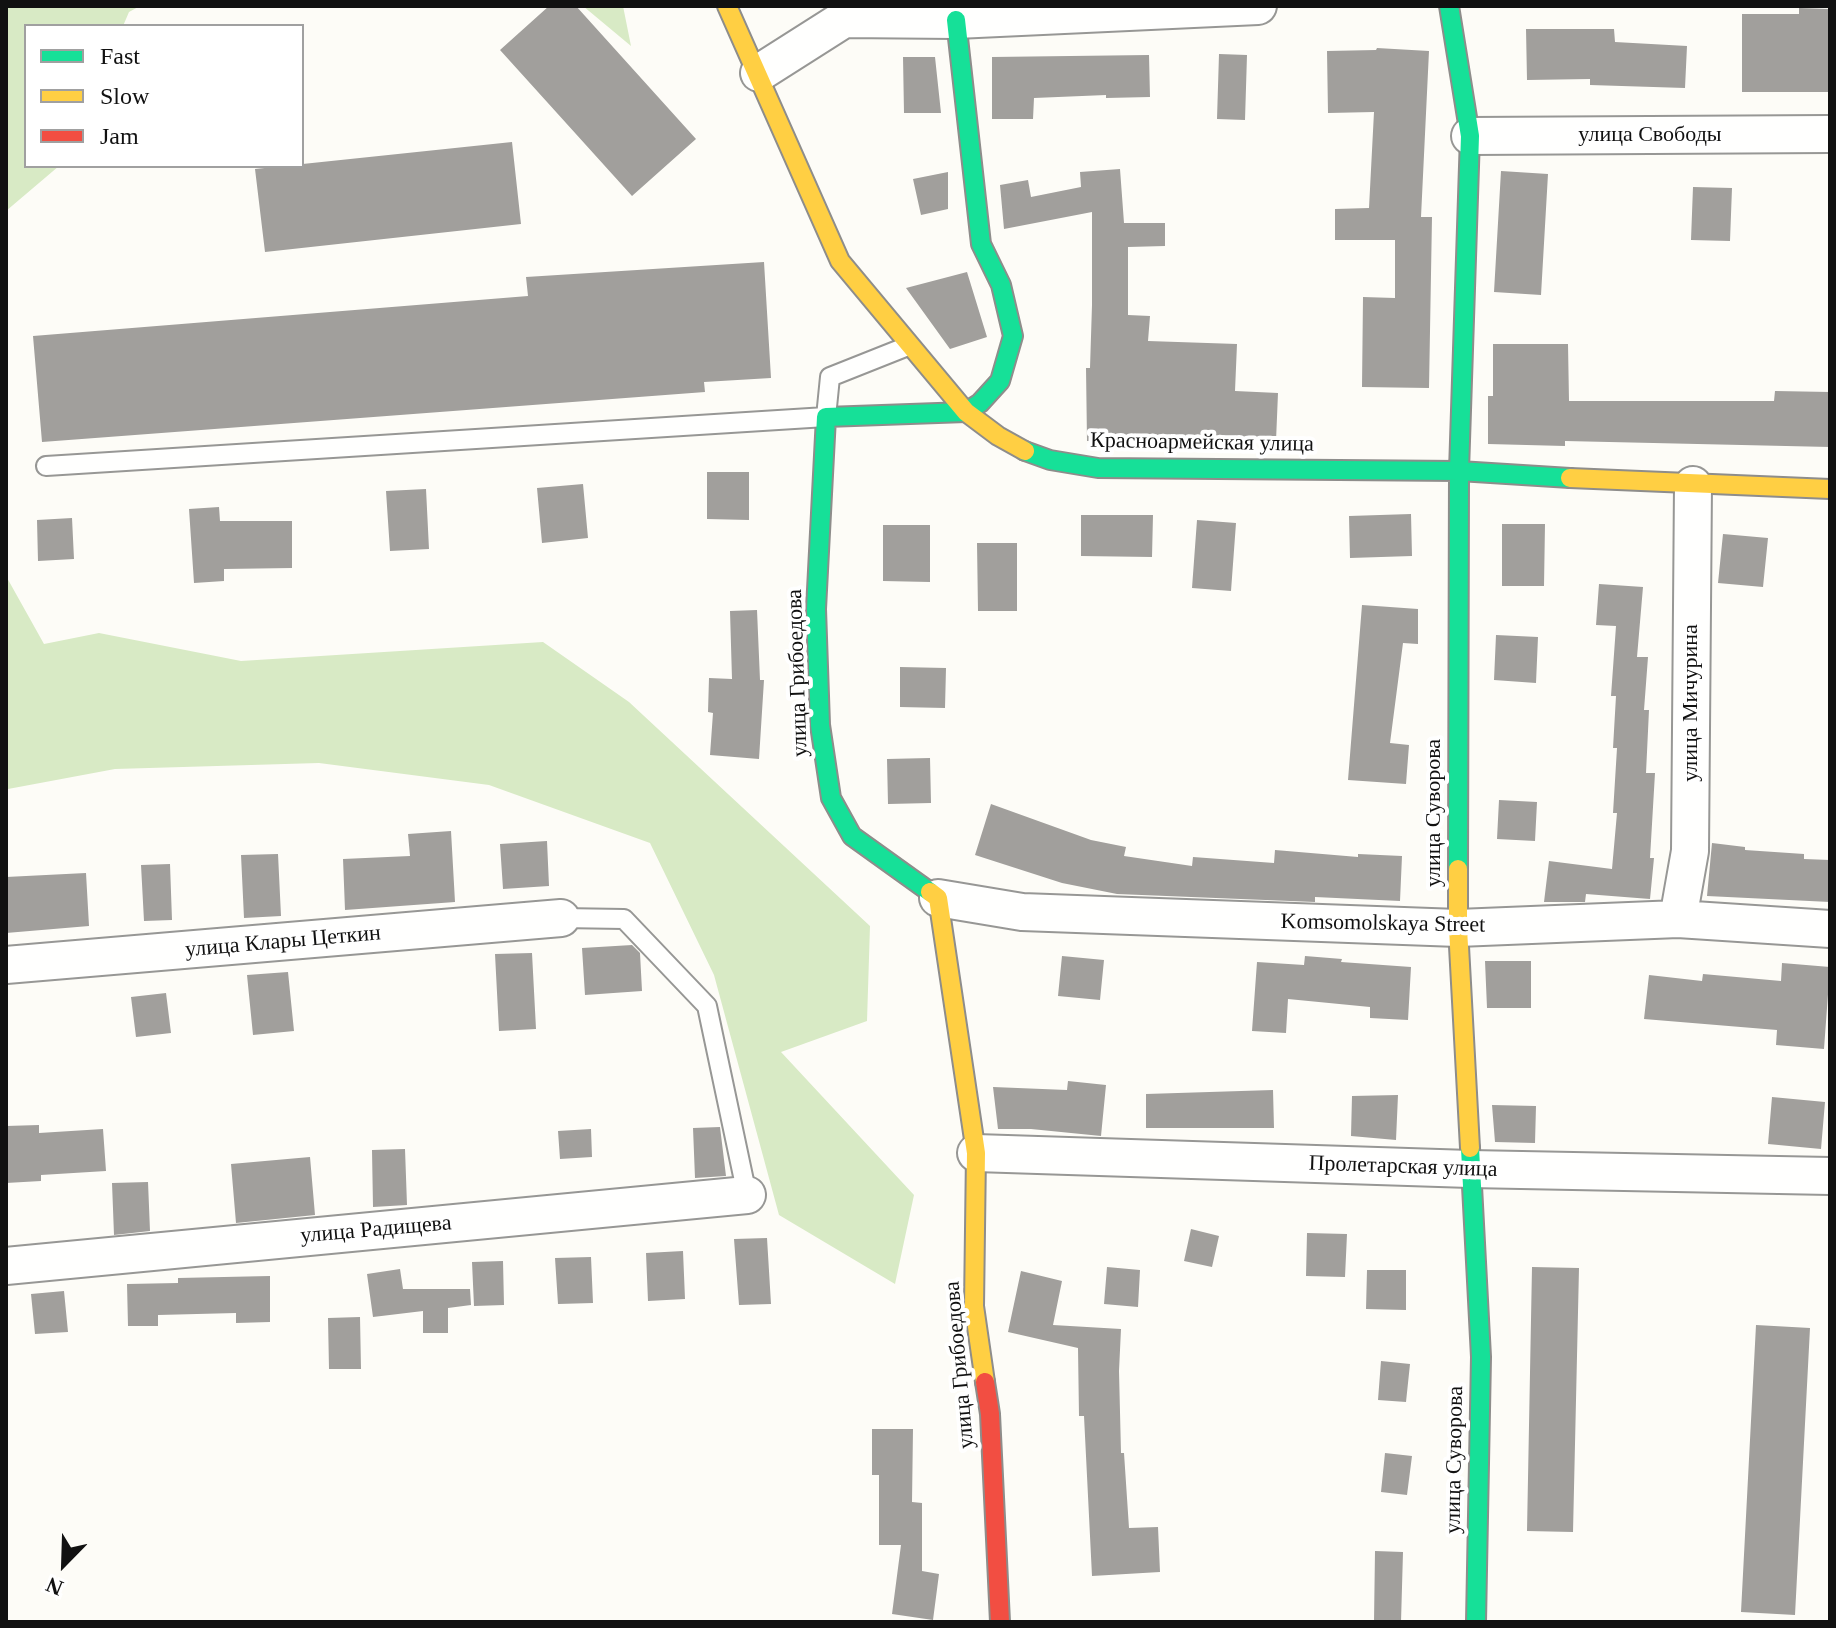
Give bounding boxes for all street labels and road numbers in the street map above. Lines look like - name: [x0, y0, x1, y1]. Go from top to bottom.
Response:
- street label: улица Свободы: [1578, 122, 1722, 148]
- street label: Красноармейская улица: [1090, 428, 1314, 458]
- street label: улица Грибоедова: [782, 589, 814, 757]
- street label: улица Мичурина: [1678, 624, 1704, 782]
- street label: улица Суворова: [1421, 739, 1447, 887]
- street label: Komsomolskaya Street: [1280, 909, 1486, 939]
- street label: улица Клары Цеткин: [184, 920, 382, 964]
- street label: Пролетарская улица: [1308, 1151, 1498, 1183]
- street label: улица Радищева: [299, 1210, 453, 1250]
- street label: улица Грибоедова: [940, 1280, 980, 1450]
- street label: улица Суворова: [1441, 1386, 1469, 1534]

